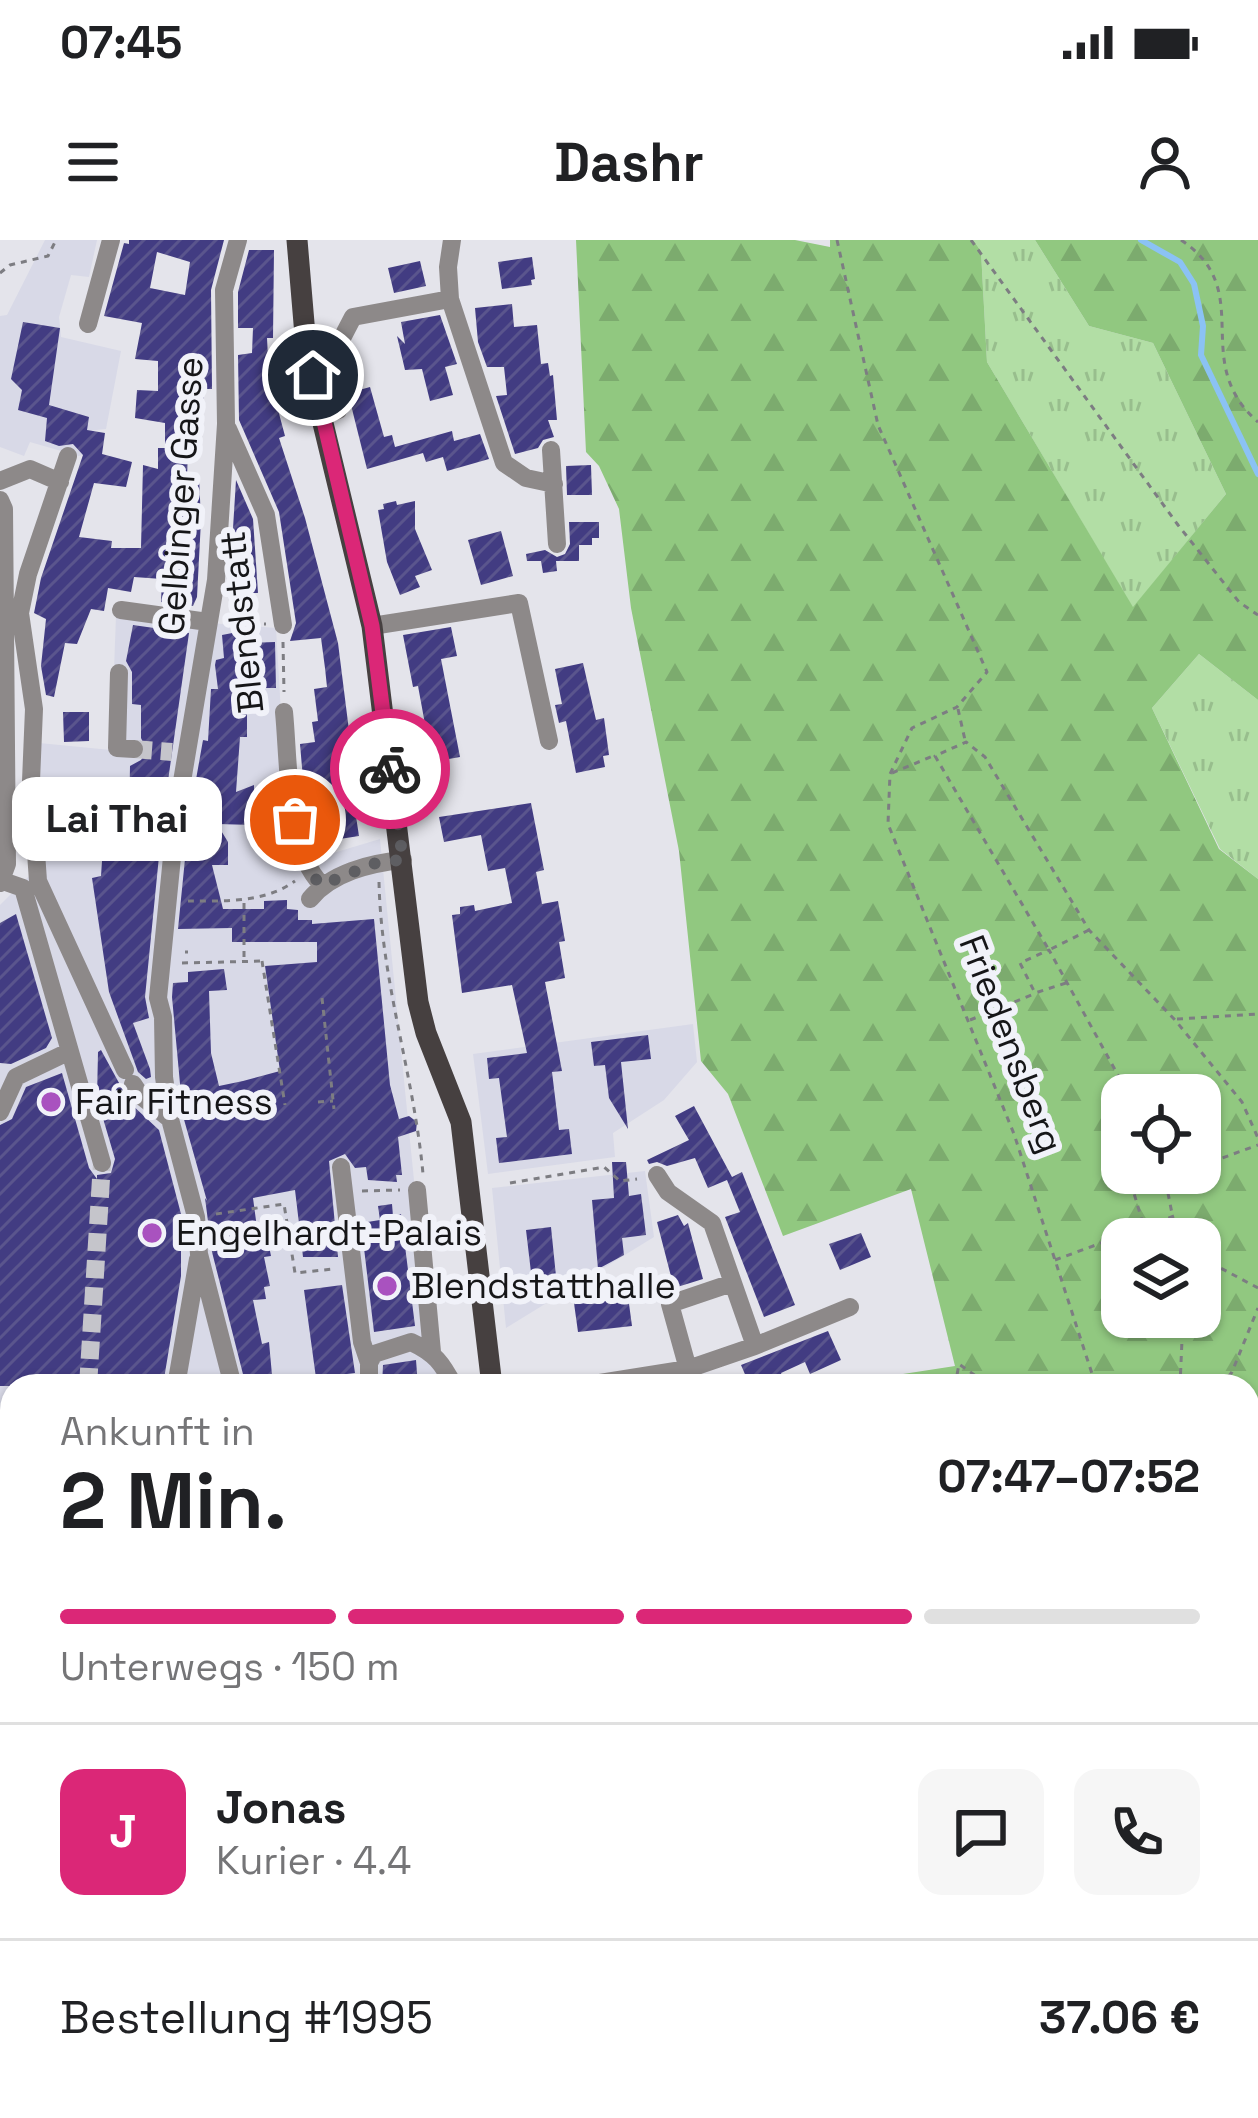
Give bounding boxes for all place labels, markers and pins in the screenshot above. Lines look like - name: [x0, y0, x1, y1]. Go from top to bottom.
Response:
- pin: [262, 324, 364, 426]
- pin: [244, 769, 346, 871]
- callout: Lai Thai: [13, 778, 223, 862]
- place label: Fair Fitness: [75, 1079, 273, 1125]
- marker: Fair Fitness: [38, 1089, 64, 1115]
- place label: Engelhardt-Palais: [176, 1210, 482, 1256]
- marker: Engelhardt-Palais: [139, 1220, 165, 1246]
- place label: Blendstatthalle: [411, 1263, 676, 1309]
- marker: Blendstatthalle: [374, 1273, 400, 1299]

